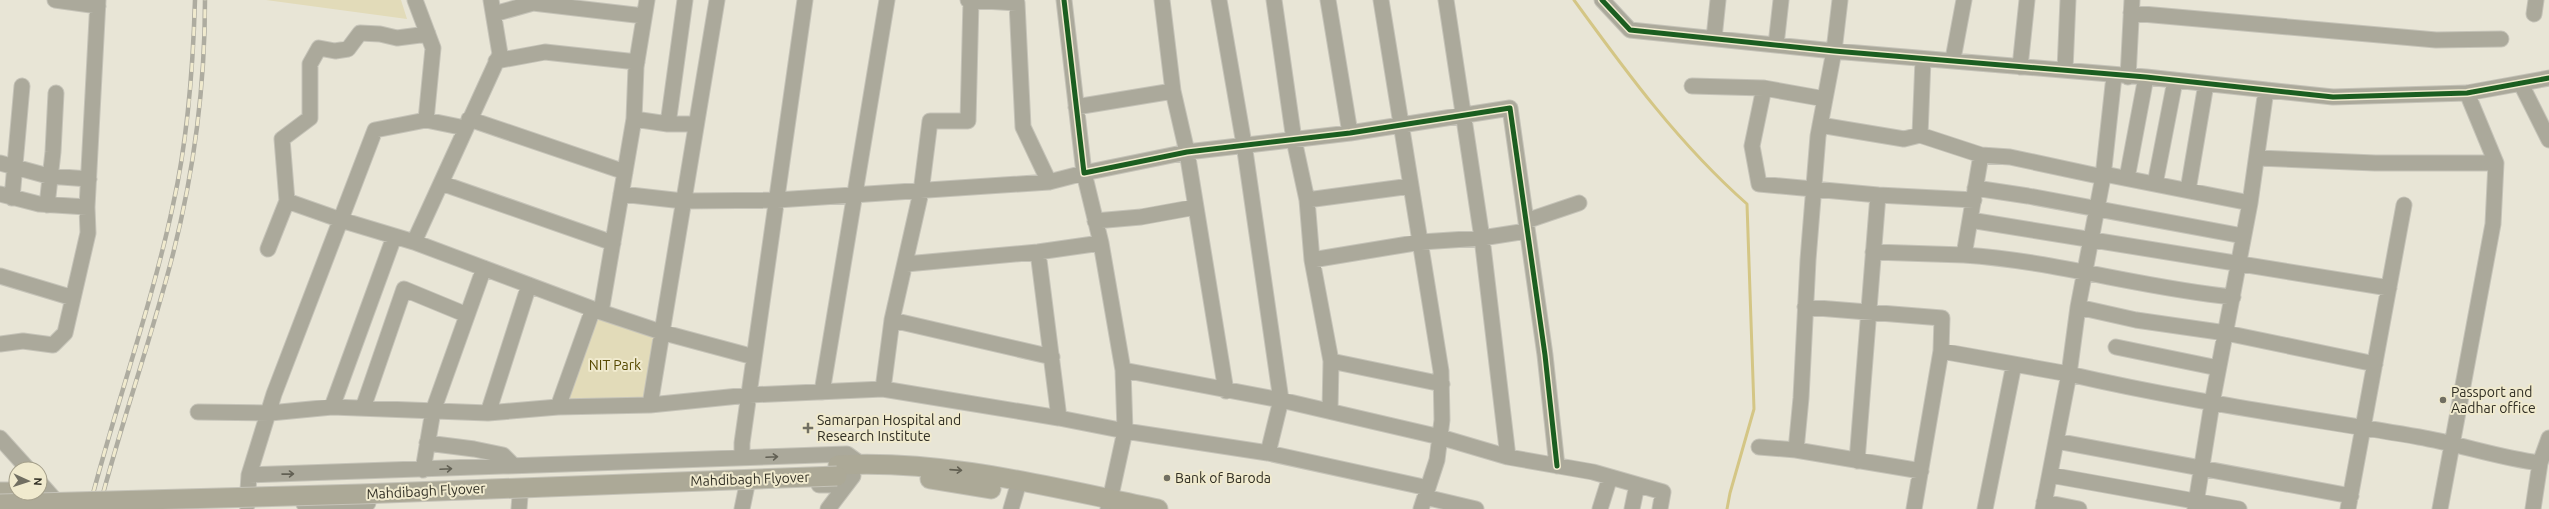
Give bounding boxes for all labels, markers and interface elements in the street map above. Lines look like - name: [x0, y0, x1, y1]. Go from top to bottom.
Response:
- park label: NIT Park: [589, 357, 641, 373]
- place label: Passport and Aadhar office: [2451, 384, 2536, 416]
- marker: Passport and Aadhar office: [2438, 395, 2448, 405]
- place label: Samarpan Hospital and Research Institute: [817, 412, 961, 444]
- marker: Samarpan Hospital and Research Institute: [802, 422, 814, 434]
- one-way arrow: [765, 453, 778, 460]
- north arrow: [8, 461, 48, 501]
- one-way arrow: [439, 465, 452, 472]
- one-way arrow: [949, 466, 962, 473]
- street label: Mahdibagh Flyover: [690, 469, 811, 489]
- one-way arrow: [281, 470, 294, 478]
- place label: Bank of Baroda: [1175, 470, 1271, 486]
- marker: Bank of Baroda: [1162, 473, 1172, 483]
- text: N: [32, 477, 44, 486]
- street label: Mahdibagh Flyover: [366, 480, 487, 502]

